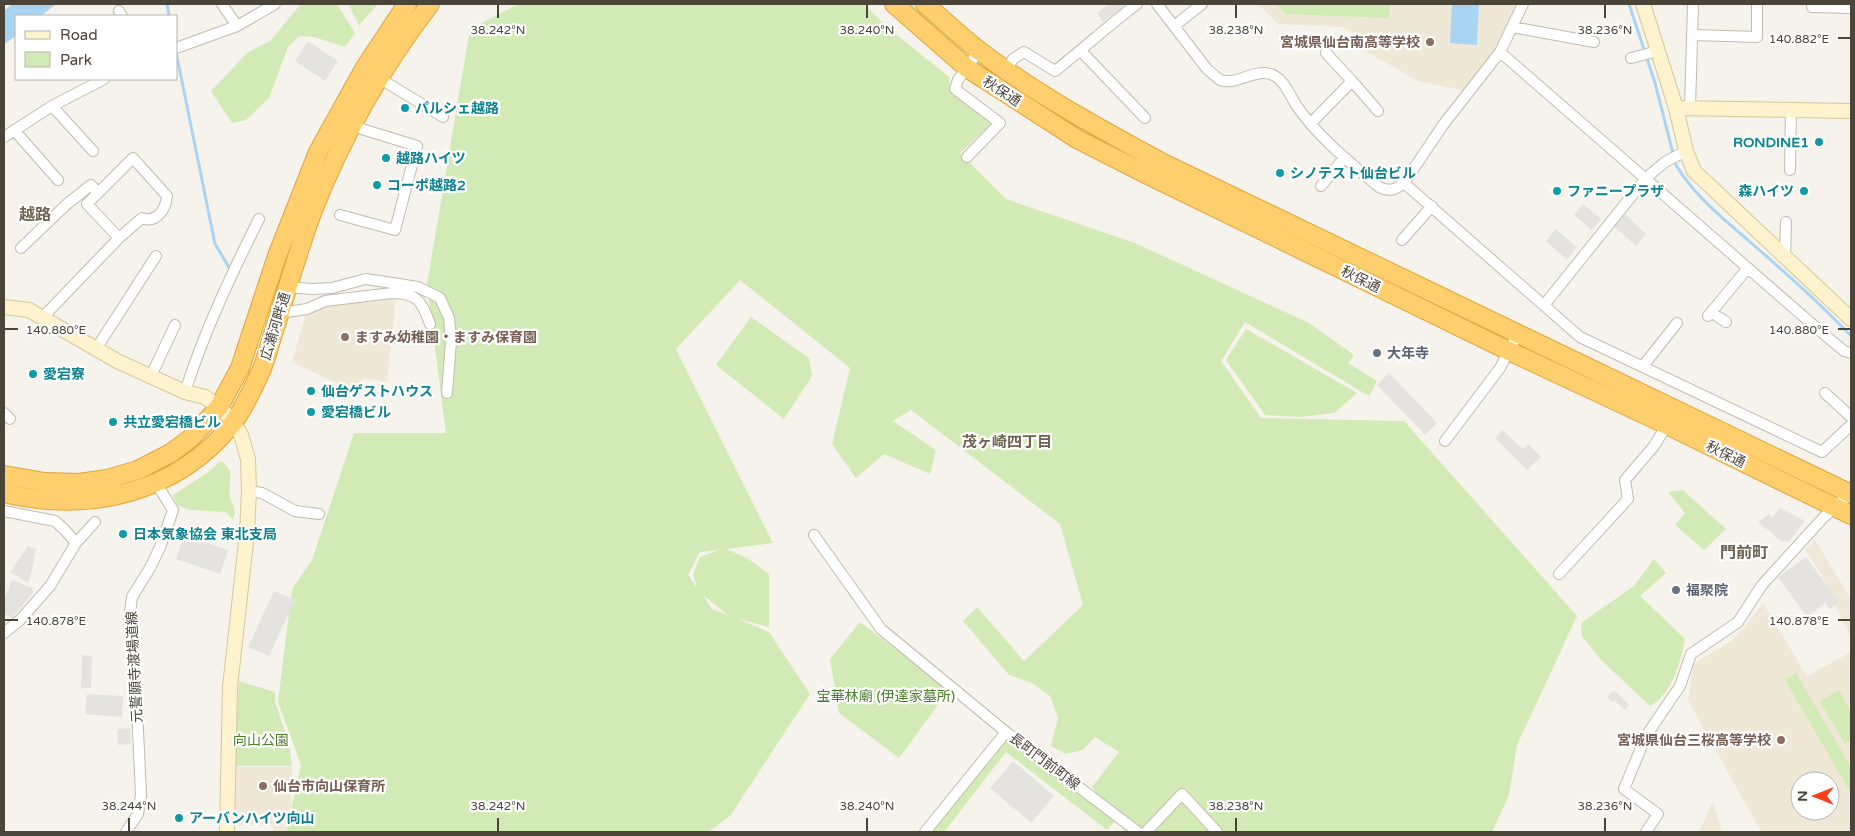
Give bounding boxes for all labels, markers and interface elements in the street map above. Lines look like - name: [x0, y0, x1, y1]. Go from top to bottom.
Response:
- legend: [15, 15, 178, 80]
- text: 38.242°N: [471, 23, 525, 37]
- text: 38.240°N: [840, 23, 894, 37]
- text: 38.238°N: [1209, 23, 1263, 37]
- text: 38.236°N: [1578, 23, 1632, 37]
- text: Road: [60, 26, 98, 44]
- text: 140.882°E: [1769, 32, 1830, 46]
- place label: 宮城県仙台南高等学校: [1280, 34, 1420, 51]
- marker: 宮城県仙台南高等学校: [1424, 36, 1436, 48]
- text: Park: [60, 51, 92, 69]
- street label: 秋保通: [979, 73, 1024, 110]
- place label: パルシェ越路: [415, 100, 499, 117]
- marker: パルシェ越路: [399, 102, 411, 114]
- place label: RONDINE1: [1733, 134, 1809, 151]
- marker: RONDINE1: [1813, 136, 1825, 148]
- place label: 越路ハイツ: [396, 150, 466, 167]
- marker: 越路ハイツ: [380, 152, 392, 164]
- place label: シノテスト仙台ビル: [1290, 165, 1416, 182]
- marker: シノテスト仙台ビル: [1274, 167, 1286, 179]
- place label: コーポ越路2: [387, 177, 466, 194]
- marker: コーポ越路2: [371, 179, 383, 191]
- place label: ファニープラザ: [1567, 183, 1664, 200]
- place label: 森ハイツ: [1738, 183, 1794, 200]
- marker: ファニープラザ: [1551, 185, 1563, 197]
- marker: 森ハイツ: [1798, 185, 1810, 197]
- district label: 越路: [19, 205, 51, 225]
- street label: 秋保通: [1338, 263, 1383, 296]
- street label: 広瀬河畔通: [257, 290, 294, 362]
- text: 140.880°E: [26, 323, 87, 337]
- text: 140.880°E: [1769, 323, 1830, 337]
- place label: ますみ幼稚園・ますみ保育園: [355, 329, 537, 346]
- marker: ますみ幼稚園・ますみ保育園: [339, 331, 351, 343]
- place label: 大年寺: [1387, 345, 1429, 362]
- marker: 大年寺: [1371, 347, 1383, 359]
- place label: 愛宕寮: [43, 366, 85, 383]
- marker: 愛宕寮: [27, 368, 39, 380]
- place label: 仙台ゲストハウス: [321, 383, 433, 400]
- marker: 仙台ゲストハウス: [305, 385, 317, 397]
- place label: 愛宕橋ビル: [321, 404, 391, 421]
- marker: 愛宕橋ビル: [305, 406, 317, 418]
- place label: 共立愛宕橋ビル: [123, 414, 221, 431]
- marker: 共立愛宕橋ビル: [107, 416, 119, 428]
- district label: 茂ヶ崎四丁目: [962, 433, 1052, 451]
- street label: 秋保通: [1703, 438, 1748, 471]
- place label: 日本気象協会 東北支局: [133, 526, 277, 543]
- marker: 日本気象協会 東北支局: [117, 528, 129, 540]
- district label: 門前町: [1720, 543, 1768, 563]
- place label: 福聚院: [1686, 582, 1728, 599]
- marker: 福聚院: [1670, 584, 1682, 596]
- street label: 元誓願寺渡場道線: [123, 611, 146, 723]
- text: 140.878°E: [26, 614, 87, 628]
- text: 140.878°E: [1769, 614, 1830, 628]
- park label: 宝華林廟 (伊達家墓所): [817, 688, 955, 705]
- street label: 長町門前町線: [1006, 729, 1083, 793]
- park label: 向山公園: [233, 732, 289, 749]
- place label: 宮城県仙台三桜高等学校: [1617, 732, 1771, 749]
- marker: 宮城県仙台三桜高等学校: [1775, 734, 1787, 746]
- north arrow: [1790, 771, 1840, 821]
- place label: 仙台市向山保育所: [273, 778, 385, 795]
- marker: 仙台市向山保育所: [257, 780, 269, 792]
- text: N: [1794, 790, 1811, 802]
- text: 38.244°N: [102, 799, 156, 813]
- text: 38.242°N: [471, 799, 525, 813]
- text: 38.240°N: [840, 799, 894, 813]
- text: 38.238°N: [1209, 799, 1263, 813]
- text: 38.236°N: [1578, 799, 1632, 813]
- place label: アーバンハイツ向山: [189, 810, 314, 827]
- marker: アーバンハイツ向山: [173, 812, 185, 824]

